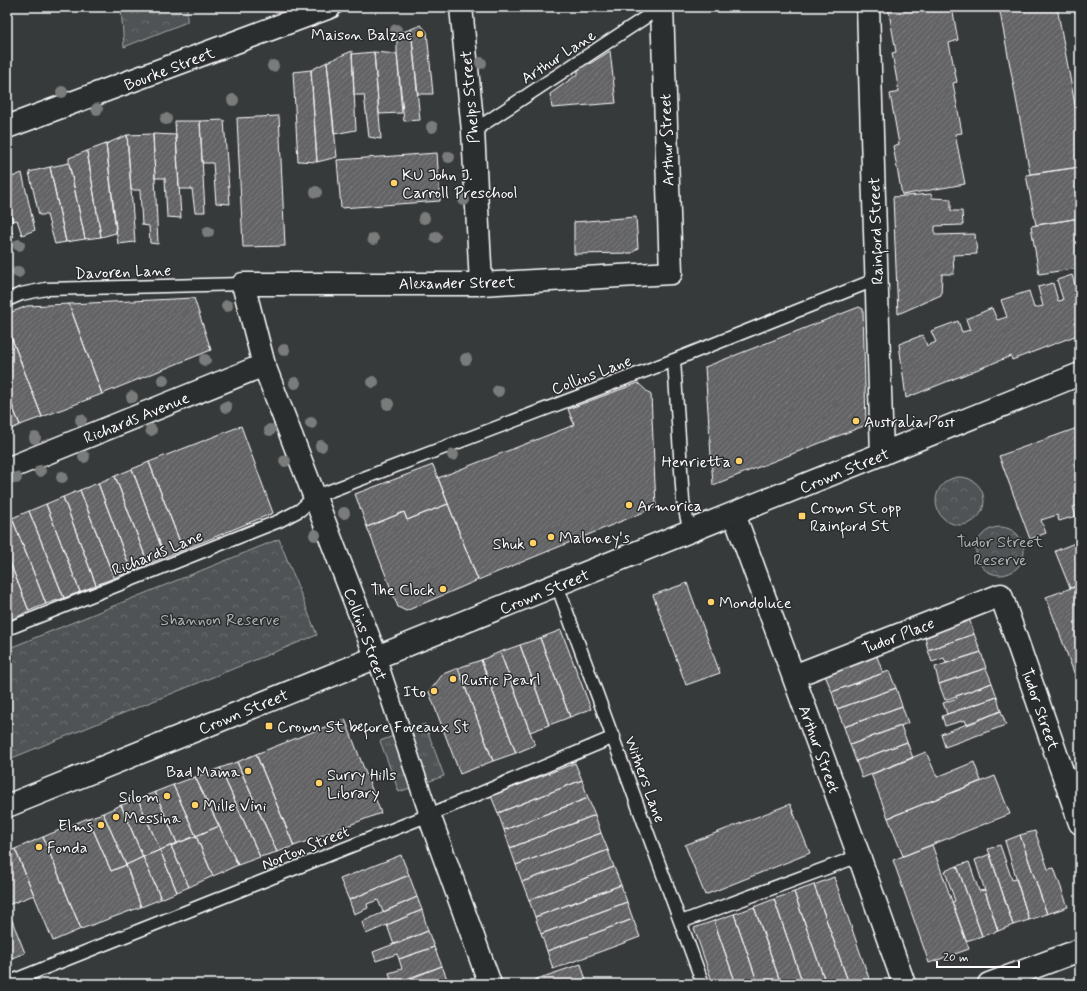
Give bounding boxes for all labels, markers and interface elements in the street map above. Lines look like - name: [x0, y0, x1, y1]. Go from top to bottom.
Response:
- place label: Maison Balzac: [311, 25, 412, 46]
- street label: Arthur Lane: [517, 25, 601, 89]
- marker: Maison Balzac: [415, 29, 425, 39]
- street label: Bourke Street: [121, 42, 218, 96]
- street label: Phelps Street: [456, 49, 485, 144]
- street label: Arthur Street: [655, 93, 680, 186]
- place label: KU John J. Carroll Preschool: [402, 165, 518, 204]
- street label: Rainford Street: [864, 176, 891, 285]
- marker: KU John J. Carroll Preschool: [389, 178, 399, 188]
- street label: Davoren Lane: [74, 260, 172, 285]
- street label: Alexander Street: [399, 272, 516, 295]
- street label: Collins Lane: [549, 351, 635, 400]
- street label: Richards Avenue: [81, 388, 193, 449]
- place label: Australia Post: [864, 412, 955, 433]
- marker: Australia Post: [851, 416, 861, 426]
- street label: Crown Street: [797, 444, 893, 499]
- place label: Henrietta: [662, 452, 731, 473]
- marker: Henrietta: [734, 456, 744, 466]
- place label: Armorica: [637, 496, 702, 517]
- place label: Crown St opp Rainford St: [810, 498, 901, 539]
- marker: Armorica: [624, 500, 634, 510]
- marker: Crown St opp Rainford St: [797, 511, 807, 521]
- street label: Richards Lane: [109, 526, 206, 581]
- place label: Maloney's: [559, 528, 630, 549]
- marker: Maloney's: [546, 532, 556, 542]
- park label: Tudor Street Reserve: [957, 532, 1044, 571]
- place label: Shuk: [493, 534, 525, 555]
- marker: Shuk: [528, 538, 538, 548]
- street label: Crown Street: [497, 565, 593, 620]
- place label: The Clock: [370, 580, 435, 601]
- marker: The Clock: [438, 584, 448, 594]
- street label: Collins Street: [338, 585, 391, 684]
- place label: Mondoluce: [719, 593, 792, 614]
- marker: Mondoluce: [706, 597, 716, 607]
- park label: Shannon Reserve: [160, 610, 280, 631]
- street label: Tudor Place: [859, 613, 938, 660]
- street label: Tudor Street: [1016, 665, 1064, 754]
- place label: Rustic Pearl: [461, 670, 541, 691]
- marker: Rustic Pearl: [448, 674, 458, 684]
- place label: Ito: [403, 682, 426, 703]
- street label: Crown Street: [196, 685, 292, 740]
- marker: Ito: [429, 686, 439, 696]
- street label: Arthur Street: [793, 703, 844, 797]
- place label: Crown St before Foveaux St: [277, 717, 470, 740]
- marker: Crown St before Foveaux St: [264, 721, 274, 731]
- street label: Withers Lane: [619, 733, 670, 826]
- place label: Bad Mama: [166, 762, 240, 783]
- place label: Surry Hills Library: [327, 765, 396, 804]
- marker: Bad Mama: [243, 766, 253, 776]
- marker: Surry Hills Library: [314, 778, 324, 788]
- place label: Silom: [119, 787, 159, 808]
- marker: Silom: [162, 791, 172, 801]
- place label: Mille Vini: [203, 796, 267, 817]
- marker: Mille Vini: [190, 800, 200, 810]
- place label: Messina: [124, 808, 181, 829]
- marker: Messina: [111, 812, 121, 822]
- place label: Elms: [58, 816, 93, 837]
- marker: Elms: [96, 820, 106, 830]
- street label: Norton Street: [259, 821, 352, 875]
- place label: Fonda: [47, 838, 88, 859]
- marker: Fonda: [34, 842, 44, 852]
- scale bar: [937, 943, 1019, 969]
- text: 20 m: [943, 950, 969, 966]

